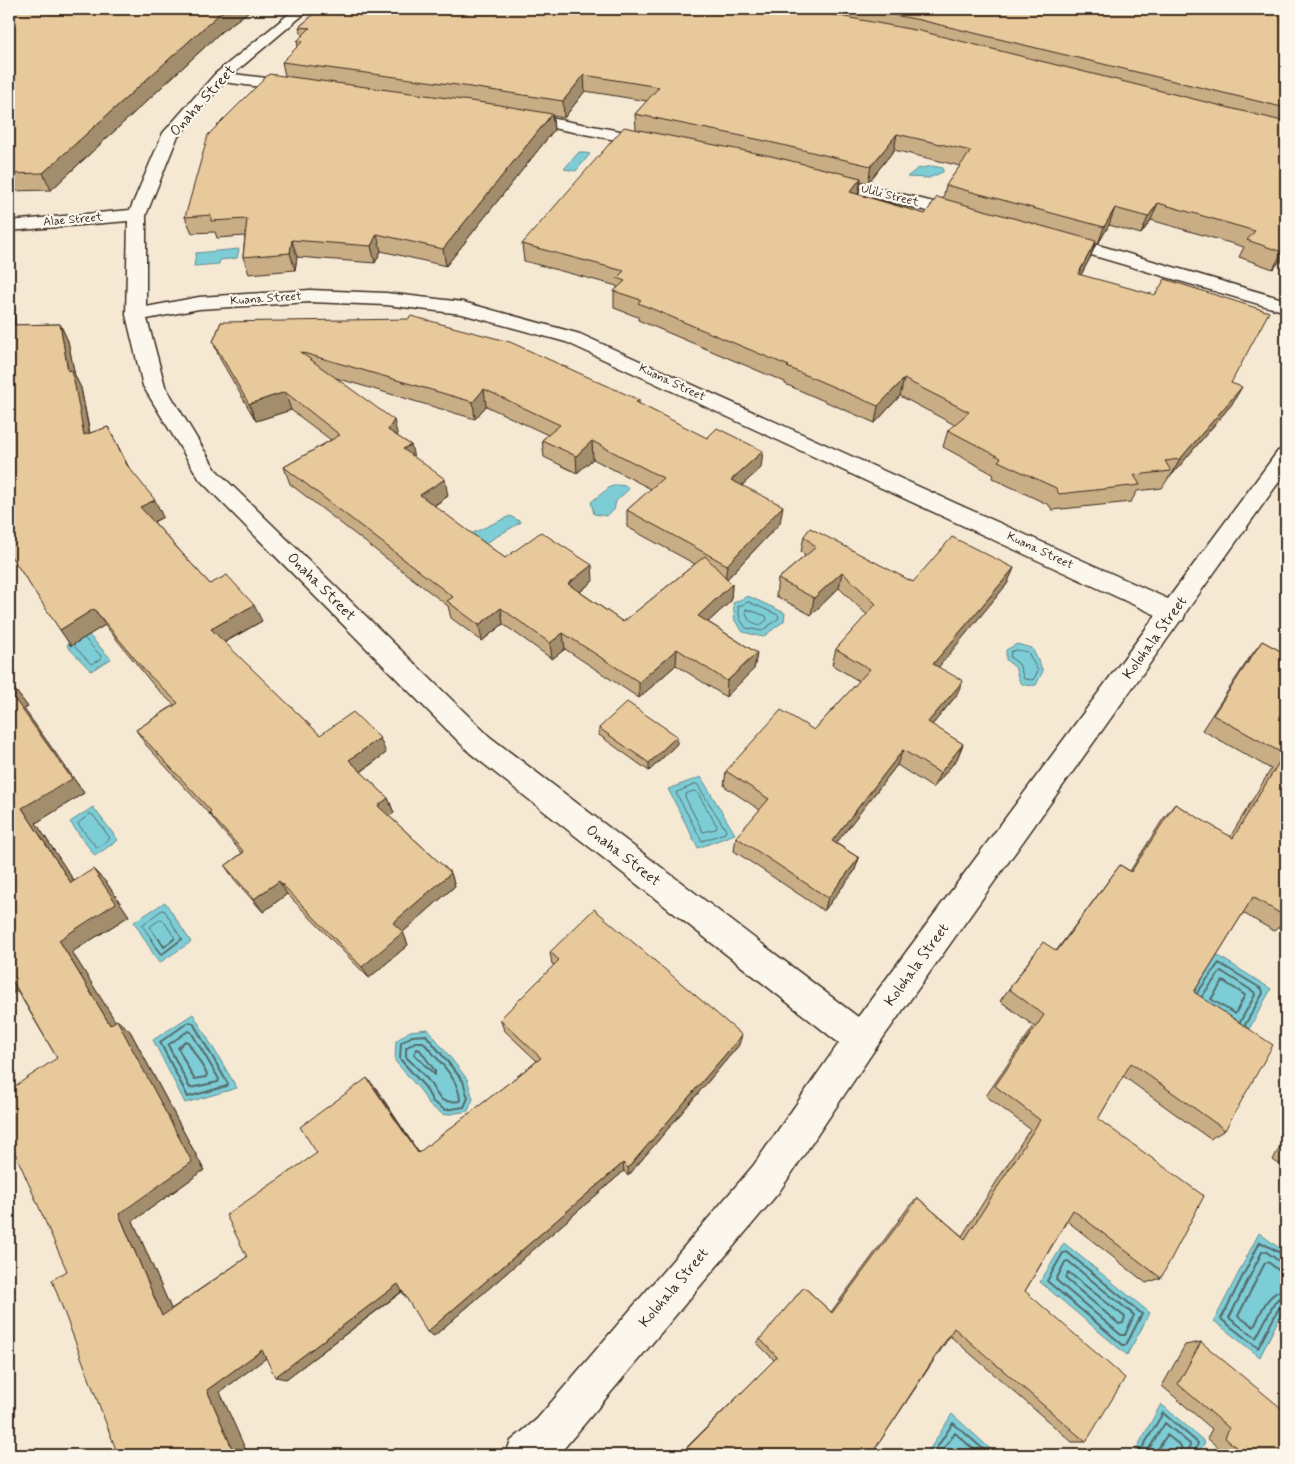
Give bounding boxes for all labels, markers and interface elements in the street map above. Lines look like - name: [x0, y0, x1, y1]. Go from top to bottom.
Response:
- street label: Onaha Street: [166, 61, 240, 141]
- street label: Ulili Street: [859, 181, 921, 211]
- street label: Alae Street: [42, 209, 104, 231]
- street label: Kuana Street: [230, 289, 303, 309]
- street label: Kuana Street: [636, 361, 708, 405]
- street label: Kuana Street: [1004, 529, 1076, 573]
- street label: Onaha Street: [282, 548, 360, 626]
- street label: Kolohala Street: [1118, 592, 1192, 684]
- street label: Onaha Street: [582, 821, 664, 891]
- street label: Kolohala Street: [880, 919, 954, 1011]
- street label: Kolohala Street: [635, 1244, 713, 1332]

